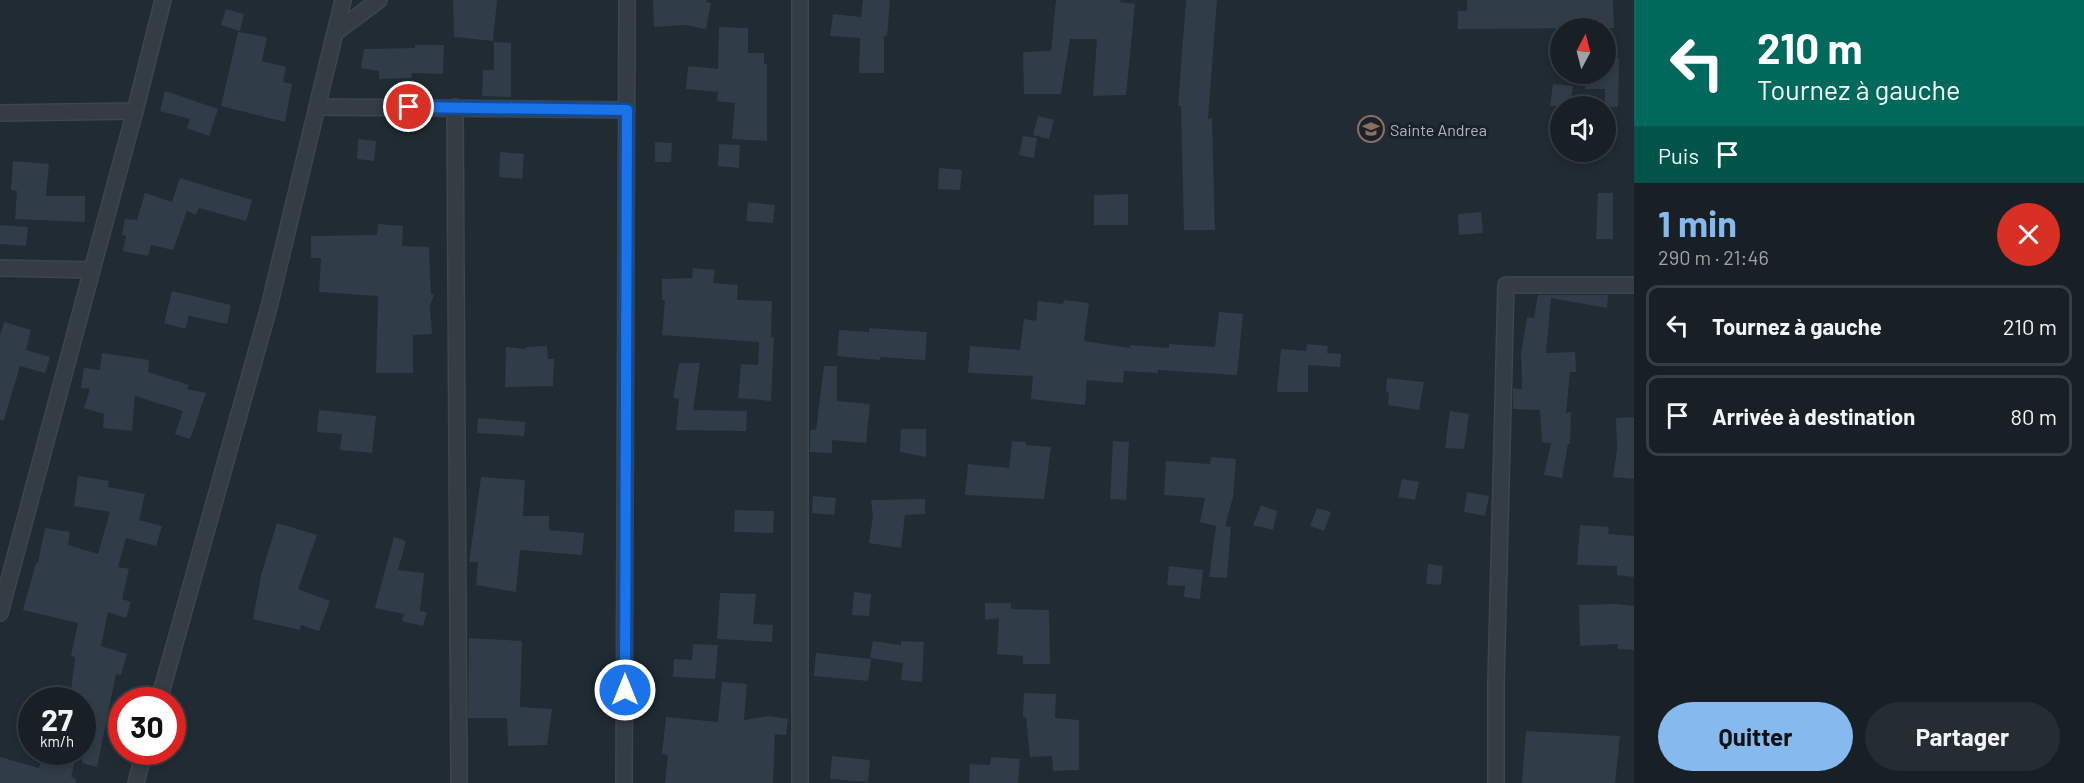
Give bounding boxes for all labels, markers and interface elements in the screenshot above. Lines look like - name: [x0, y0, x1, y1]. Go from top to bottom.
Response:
- north arrow: [1550, 18, 1616, 84]
- map controls: [1550, 18, 1616, 162]
- text: 210 m: [1757, 22, 1863, 72]
- icon: left: [1658, 24, 1736, 102]
- text: Tournez à gauche: [1757, 73, 1960, 105]
- pin: [383, 81, 434, 132]
- icon: arrive: [392, 90, 425, 123]
- button: sound: [1550, 96, 1616, 162]
- school or university icon: Sainte Andrea: [1356, 114, 1386, 144]
- place label: Sainte Andrea: [1390, 120, 1487, 139]
- icon: arrive: [1711, 138, 1744, 171]
- text: Puis: [1658, 142, 1699, 168]
- text: 1 min: [1658, 201, 1737, 244]
- button: close: [1997, 203, 2060, 266]
- text: 290 m · 21:46: [1658, 245, 1769, 269]
- icon: left: [1661, 309, 1694, 342]
- text: Tournez à gauche: [1712, 313, 1882, 339]
- text: 210 m: [2003, 313, 2057, 339]
- icon: arrive: [1661, 399, 1694, 432]
- text: Arrivée à destination: [1712, 403, 1915, 429]
- text: 80 m: [2011, 403, 2057, 429]
- position arrow: [593, 658, 657, 722]
- speed limit sign: 30: [108, 687, 186, 765]
- text: 27: [41, 701, 73, 737]
- button: Quitter: [1658, 702, 1853, 771]
- button: Partager: [1865, 702, 2060, 771]
- text: km/h: [40, 732, 74, 750]

